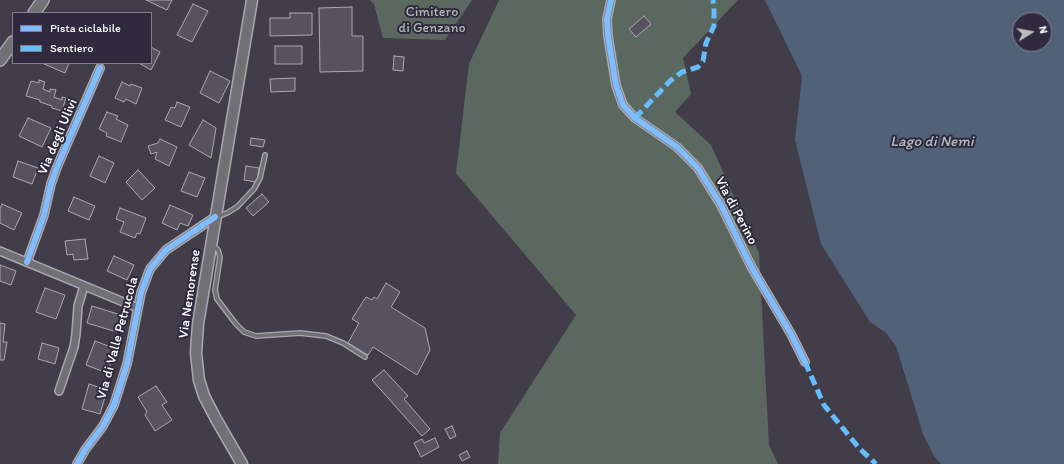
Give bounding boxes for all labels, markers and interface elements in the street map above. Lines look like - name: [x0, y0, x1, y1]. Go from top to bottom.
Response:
- park label: Cimitero di Genzano: [398, 4, 466, 36]
- legend: [12, 12, 152, 64]
- north arrow: [1012, 12, 1052, 52]
- text: Pista ciclabile: [50, 21, 121, 35]
- text: N: [1036, 25, 1050, 35]
- text: Sentiero: [50, 41, 94, 55]
- street label: Via degli Ulivi: [34, 96, 82, 178]
- water label: Lago di Nemi: [890, 133, 974, 151]
- street label: Via di Perino: [711, 174, 761, 248]
- street label: Via Nemorense: [175, 248, 205, 340]
- street label: Via di Valle Petrucola: [94, 275, 142, 401]

